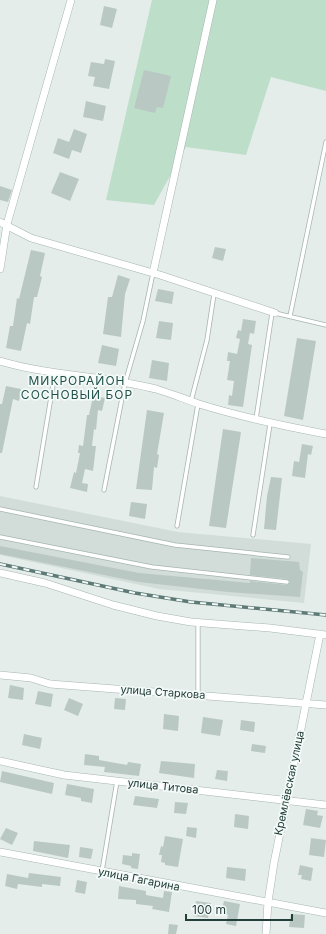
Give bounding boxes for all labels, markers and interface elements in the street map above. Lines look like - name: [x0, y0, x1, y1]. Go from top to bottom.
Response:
- district label: МИКРОРАЙОН СОСНОВЫЙ БОР: [21, 373, 133, 402]
- street label: улица Старкова: [120, 682, 206, 702]
- street label: Кремлёвская улица: [271, 729, 307, 837]
- street label: улица Титова: [127, 775, 199, 797]
- street label: улица Гагарина: [97, 864, 181, 894]
- scale bar: [186, 896, 292, 922]
- text: 100 m: [192, 902, 226, 917]

